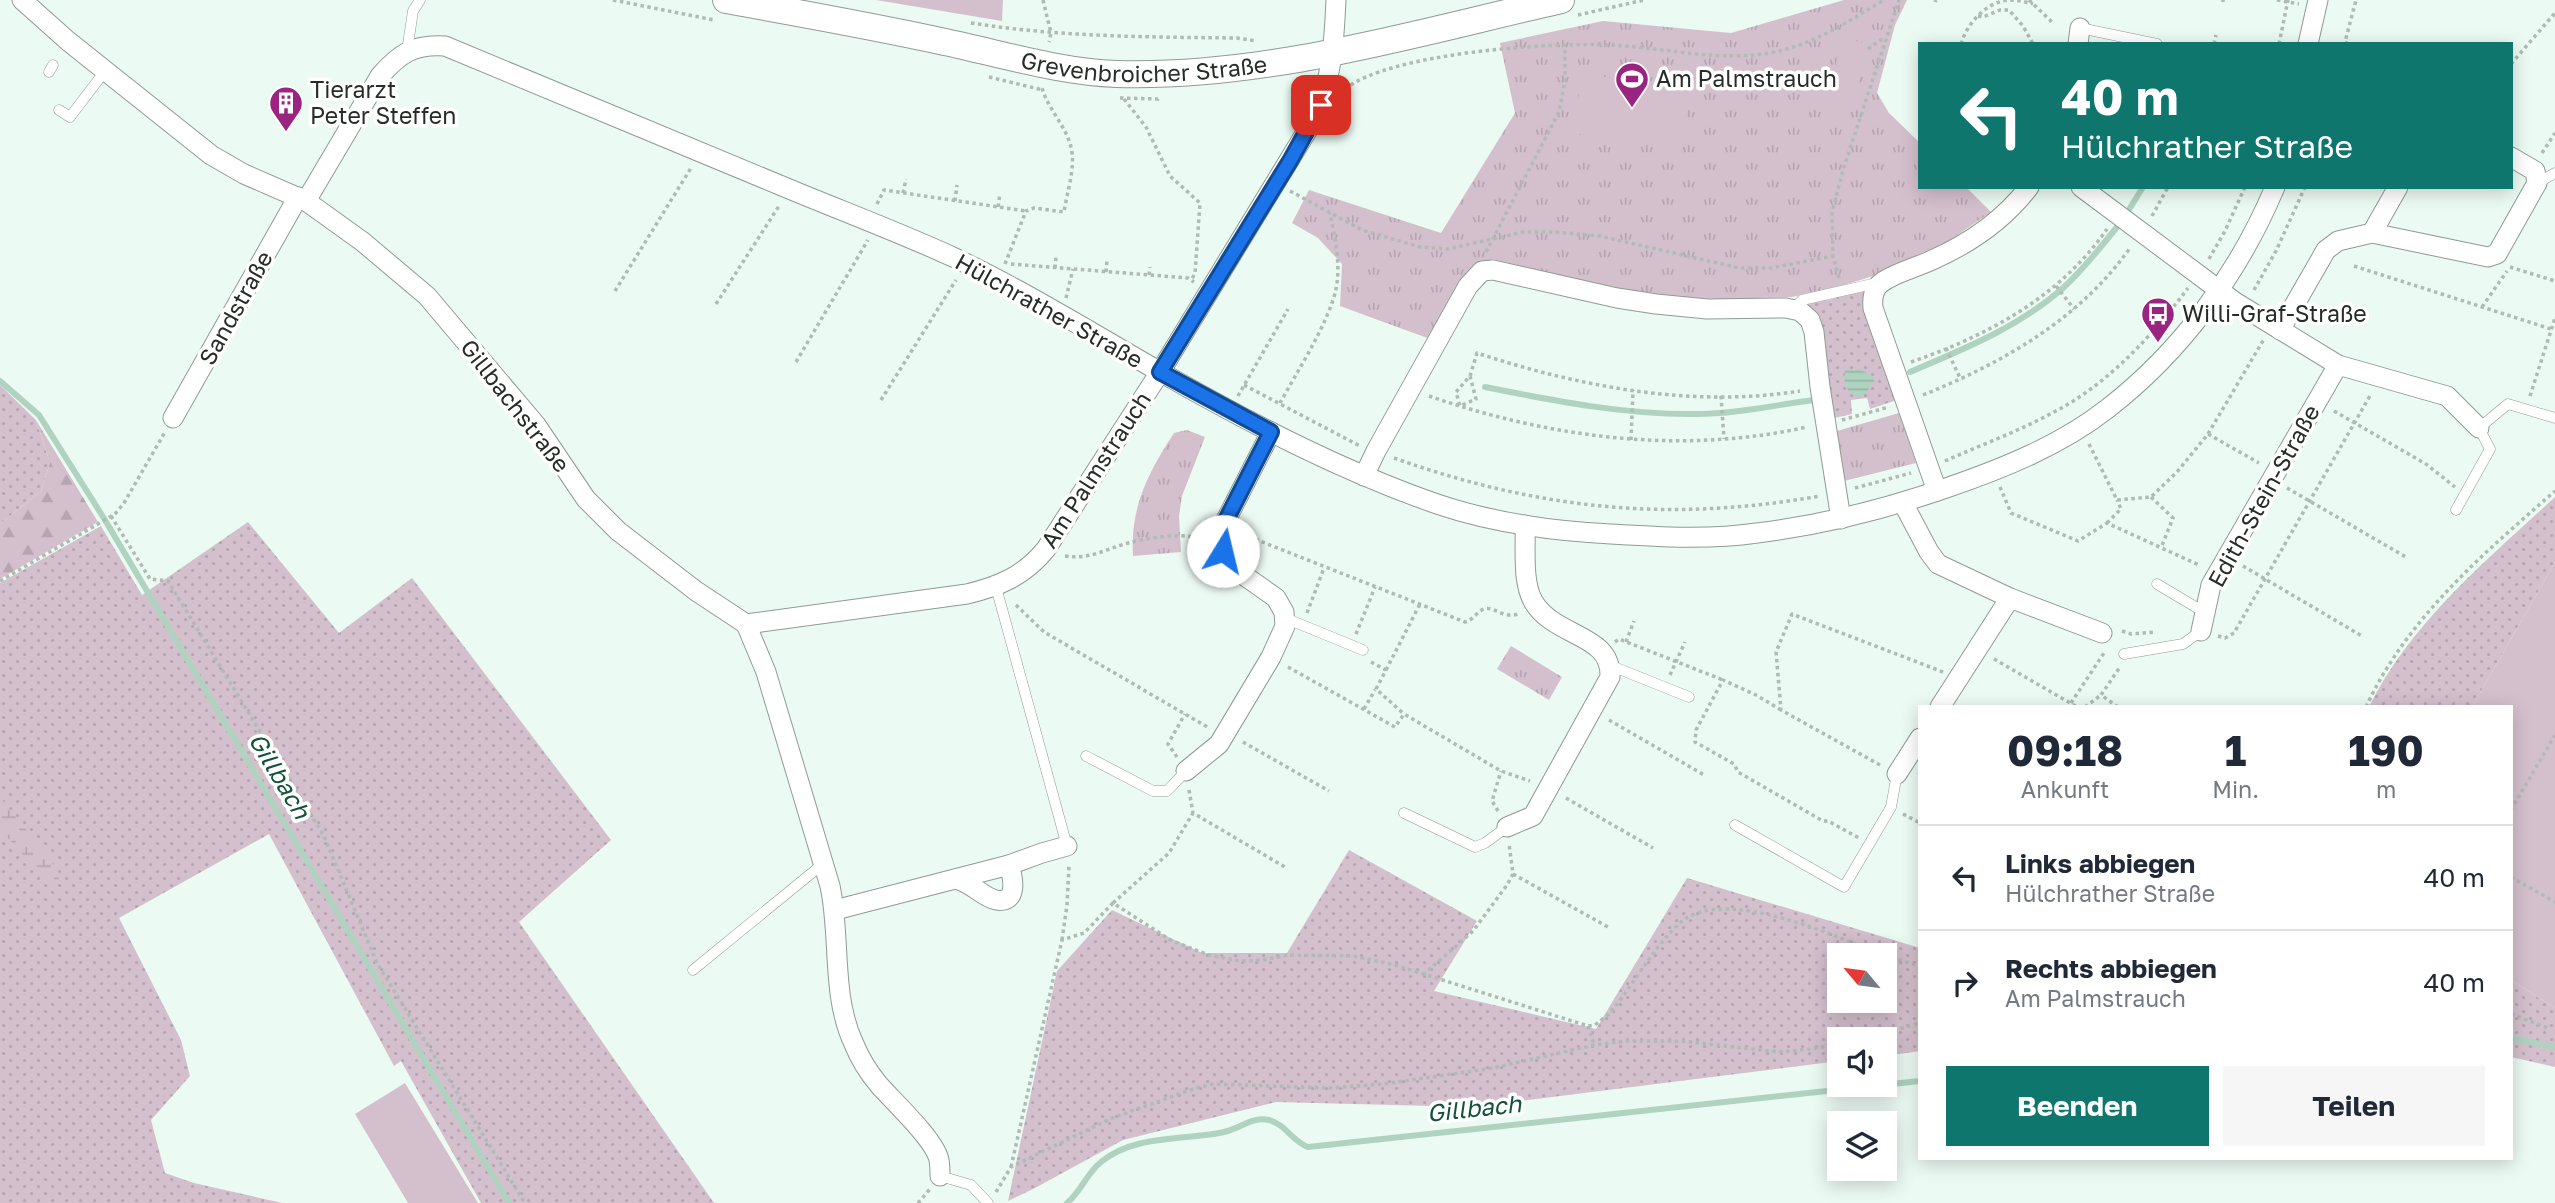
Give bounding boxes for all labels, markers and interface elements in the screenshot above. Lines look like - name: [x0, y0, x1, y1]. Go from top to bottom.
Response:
- street label: Grevenbroicher Straße: [1019, 45, 1269, 87]
- sports icon: Am Palmstrauch: [1613, 60, 1651, 109]
- place label: Am Palmstrauch: [1656, 64, 1837, 92]
- text: 40 m: [2061, 67, 2179, 126]
- icon: left: [1946, 70, 2037, 161]
- place label: Tierarzt Peter Steffen: [310, 75, 456, 129]
- pin: [1291, 75, 1351, 135]
- building icon: Tierarzt Peter Steffen: [267, 84, 305, 133]
- icon: arrive: [1302, 86, 1340, 124]
- text: Hülchrather Straße: [2061, 127, 2353, 165]
- street label: Sandstraße: [192, 246, 278, 369]
- street label: Hülchrather Straße: [951, 247, 1148, 373]
- bus stop icon: Willi-Graf-Straße: [2139, 295, 2177, 344]
- place label: Willi-Graf-Straße: [2182, 299, 2367, 327]
- street label: Gillbachstraße: [455, 333, 576, 477]
- street label: Am Palmstrauch: [1034, 386, 1156, 553]
- street label: Edith-Stein-Straße: [2201, 400, 2325, 591]
- position arrow: [1186, 514, 1260, 588]
- text: 09:18: [2007, 725, 2123, 775]
- text: 1: [2225, 725, 2246, 775]
- text: 190: [2348, 725, 2424, 775]
- water label: Gillbach: [243, 727, 318, 824]
- text: Ankunft: [2021, 775, 2109, 803]
- text: Min.: [2212, 775, 2259, 803]
- text: m: [2376, 775, 2396, 803]
- text: Links abbiegen: [2005, 848, 2195, 879]
- icon: left: [1946, 859, 1984, 897]
- text: 40 m: [2424, 862, 2485, 893]
- text: Hülchrather Straße: [2005, 879, 2215, 907]
- north arrow: [1827, 943, 1897, 1013]
- map controls: [1827, 943, 1897, 1181]
- text: Rechts abbiegen: [2005, 953, 2217, 984]
- icon: right: [1946, 964, 1984, 1002]
- text: 40 m: [2424, 967, 2485, 998]
- text: Am Palmstrauch: [2005, 984, 2186, 1012]
- button: sound: [1827, 1027, 1897, 1097]
- button: Beenden: [1946, 1066, 2209, 1146]
- button: Teilen: [2223, 1066, 2485, 1146]
- water label: Gillbach: [1425, 1088, 1524, 1127]
- button: layers: [1827, 1111, 1897, 1181]

